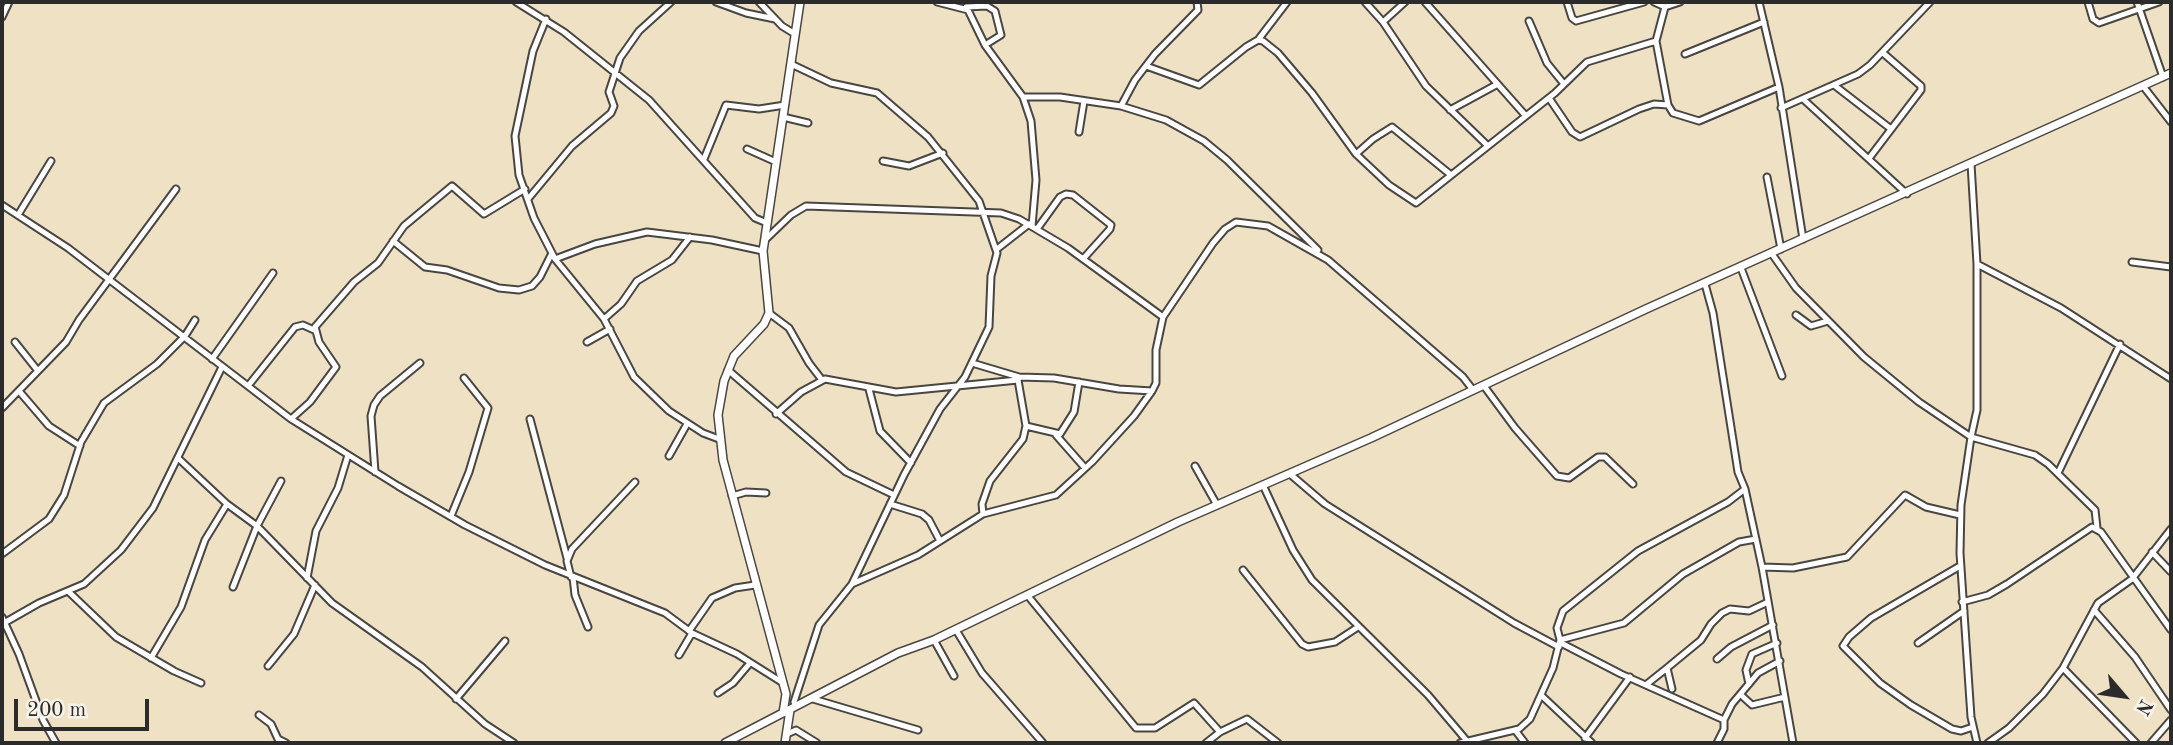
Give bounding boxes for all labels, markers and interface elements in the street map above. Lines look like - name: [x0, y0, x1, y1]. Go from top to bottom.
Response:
- north arrow: [2089, 661, 2159, 731]
- scale bar: [18, 686, 152, 730]
- text: N: [2131, 695, 2155, 717]
- text: 200 m: [27, 700, 86, 721]

